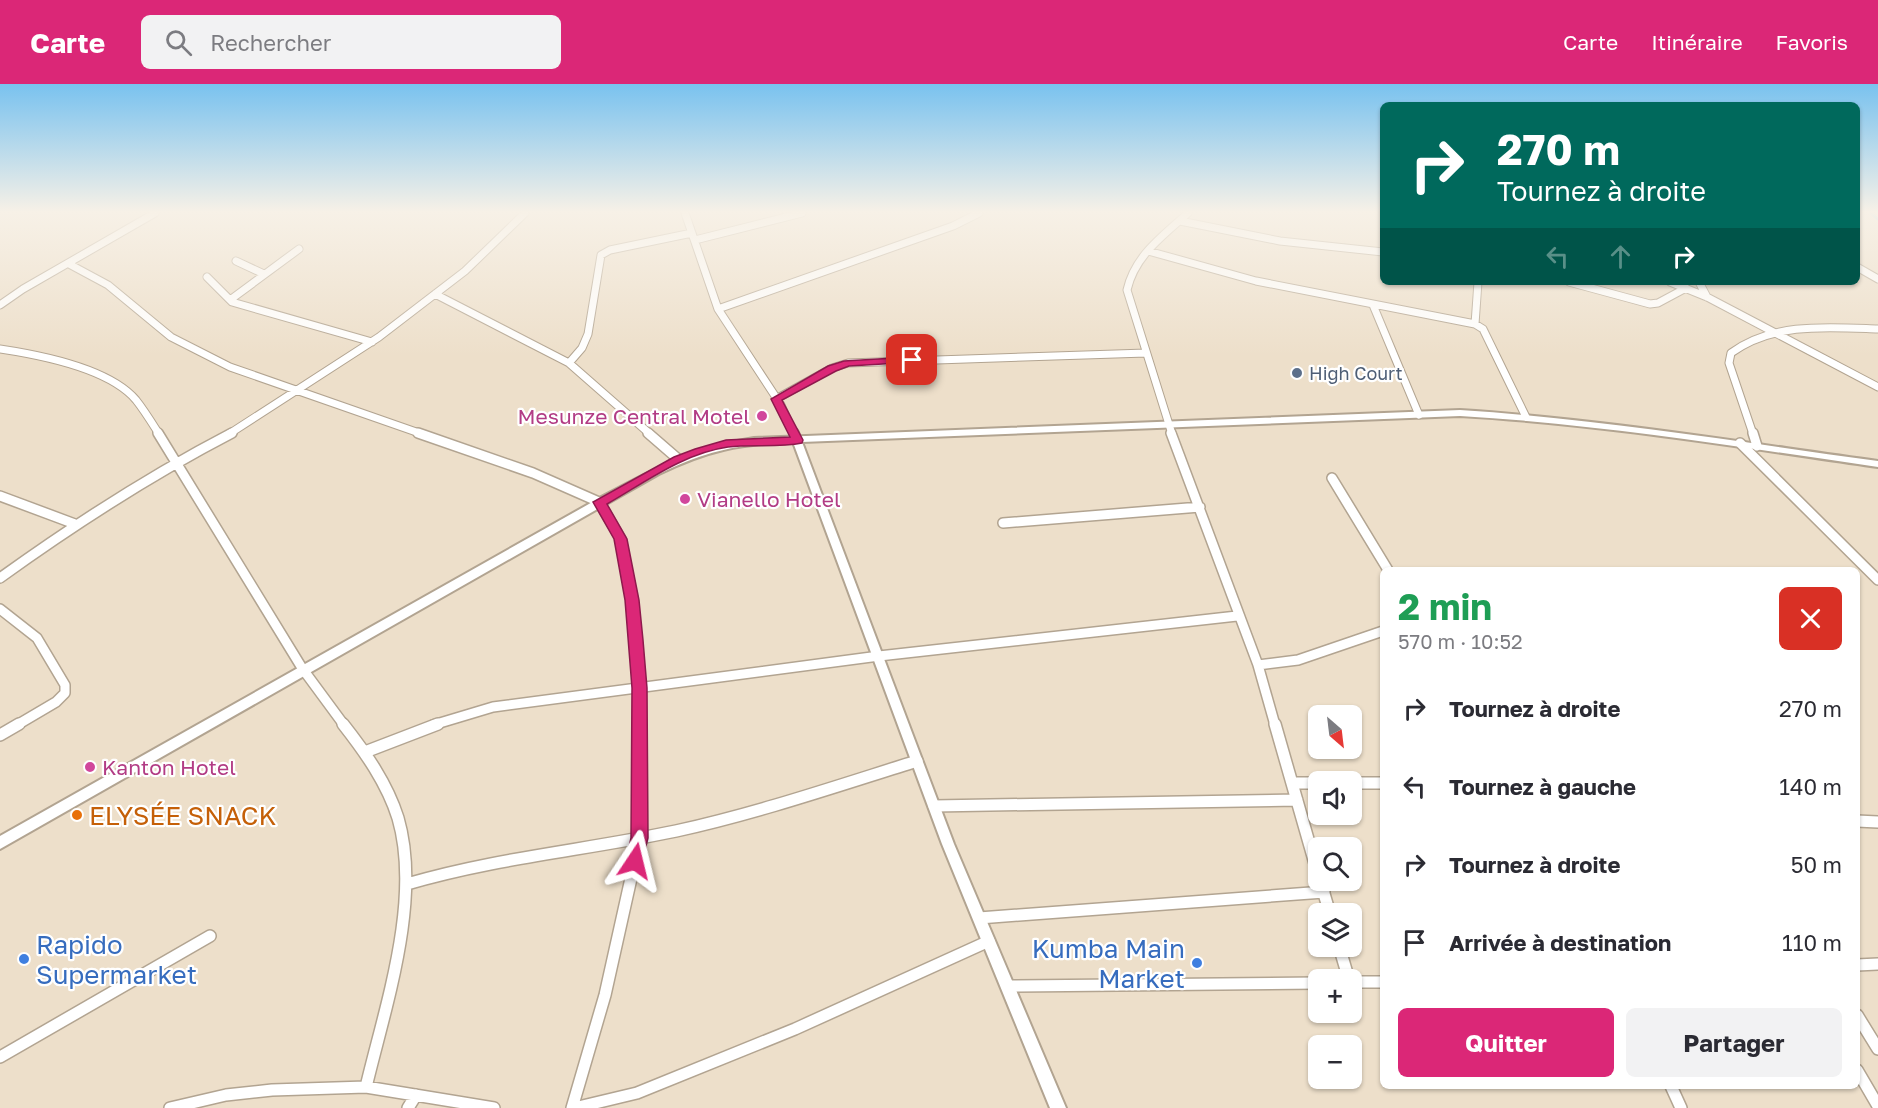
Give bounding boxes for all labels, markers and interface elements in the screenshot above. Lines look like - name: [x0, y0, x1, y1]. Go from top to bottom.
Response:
- search box: [141, 15, 561, 69]
- text: Carte: [30, 26, 105, 59]
- icon: search: [162, 26, 195, 59]
- text: Rechercher: [210, 29, 331, 56]
- text: Carte: [1563, 29, 1618, 55]
- text: Itinéraire: [1651, 29, 1743, 55]
- text: Favoris: [1776, 29, 1848, 55]
- text: 270 m: [1497, 124, 1620, 174]
- icon: right: [1398, 126, 1476, 204]
- text: Tournez à droite: [1497, 175, 1706, 207]
- icon: left: [1541, 240, 1574, 273]
- icon: ahead: [1604, 240, 1637, 273]
- icon: right: [1667, 240, 1700, 273]
- pin: [886, 334, 937, 385]
- icon: arrive: [895, 343, 928, 376]
- place label: High Court: [1309, 362, 1403, 384]
- marker: High Court: [1290, 366, 1304, 380]
- place label: Mesunze Central Motel: [518, 403, 750, 429]
- marker: Mesunze Central Motel: [755, 409, 769, 423]
- place label: Vianello Hotel: [697, 486, 841, 512]
- marker: Vianello Hotel: [678, 492, 692, 506]
- text: 2 min: [1398, 585, 1492, 628]
- button: close: [1779, 587, 1842, 650]
- text: 570 m · 10:52: [1398, 629, 1523, 653]
- icon: right: [1398, 692, 1431, 725]
- text: Tournez à droite: [1449, 695, 1620, 722]
- text: 270 m: [1779, 695, 1842, 722]
- north arrow: [1308, 705, 1362, 759]
- map controls: [1308, 705, 1362, 1089]
- place label: Kanton Hotel: [102, 754, 236, 780]
- marker: Kanton Hotel: [83, 760, 97, 774]
- icon: left: [1398, 770, 1431, 803]
- button: sound: [1308, 771, 1362, 825]
- text: Tournez à gauche: [1449, 773, 1636, 800]
- text: 140 m: [1779, 773, 1842, 800]
- place label: ELYSÉE SNACK: [89, 800, 277, 831]
- marker: ELYSÉE SNACK: [70, 808, 84, 822]
- position arrow: [603, 829, 667, 893]
- button: search: [1308, 837, 1362, 891]
- icon: right: [1398, 848, 1431, 881]
- text: Tournez à droite: [1449, 851, 1620, 878]
- text: 50 m: [1791, 851, 1842, 878]
- button: layers: [1308, 903, 1362, 957]
- icon: arrive: [1398, 926, 1431, 959]
- place label: Rapido Supermarket: [36, 929, 197, 990]
- text: Arrivée à destination: [1449, 929, 1671, 956]
- text: 110 m: [1782, 929, 1842, 956]
- place label: Kumba Main Market: [1032, 933, 1185, 994]
- marker: Rapido Supermarket: [17, 952, 31, 966]
- marker: Kumba Main Market: [1190, 956, 1204, 970]
- button: +: [1308, 969, 1362, 1023]
- button: Quitter: [1398, 1008, 1614, 1077]
- button: Partager: [1626, 1008, 1842, 1077]
- button: −: [1308, 1035, 1362, 1089]

